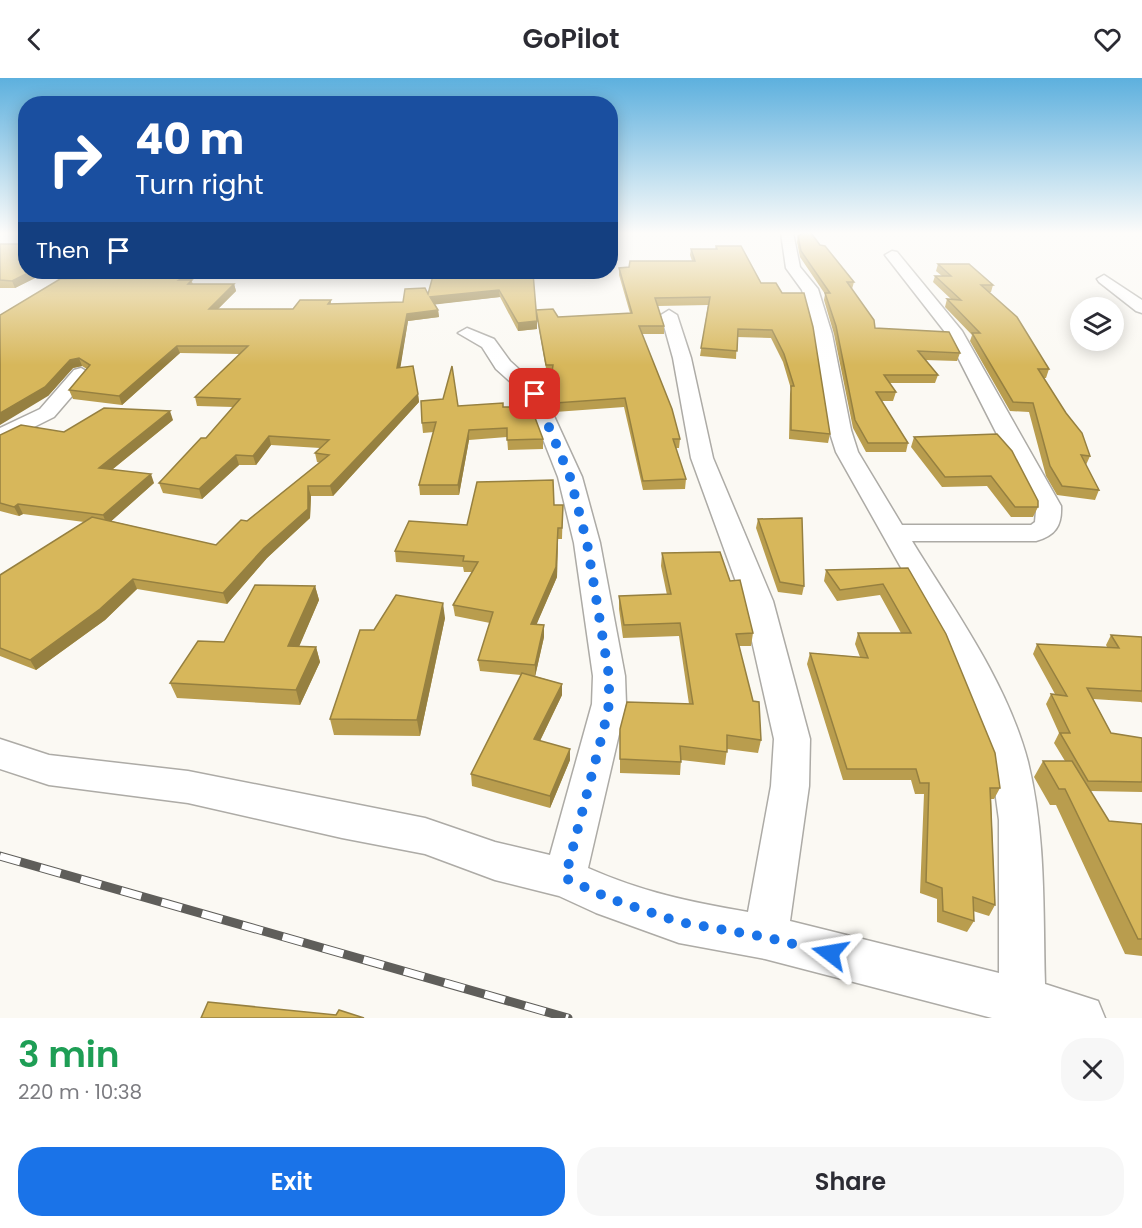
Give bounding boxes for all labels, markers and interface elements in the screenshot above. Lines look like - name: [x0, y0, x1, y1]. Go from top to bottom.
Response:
- text: GoPilot: [522, 20, 620, 57]
- icon: back: [18, 23, 51, 56]
- icon: heart: [1091, 23, 1124, 56]
- text: 40 m: [135, 110, 244, 169]
- icon: right: [36, 120, 114, 198]
- text: Turn right: [135, 166, 264, 203]
- icon: arrive: [102, 234, 135, 267]
- text: Then: [36, 235, 90, 266]
- map controls: [1070, 297, 1124, 351]
- button: layers: [1070, 297, 1124, 351]
- pin: [509, 368, 560, 419]
- icon: arrive: [518, 377, 551, 410]
- position arrow: [798, 921, 862, 985]
- text: 3 min: [18, 1029, 120, 1080]
- button: close: [1061, 1038, 1124, 1101]
- text: 220 m · 10:38: [18, 1078, 142, 1106]
- button: Exit: [18, 1147, 565, 1216]
- button: Share: [577, 1147, 1124, 1216]

